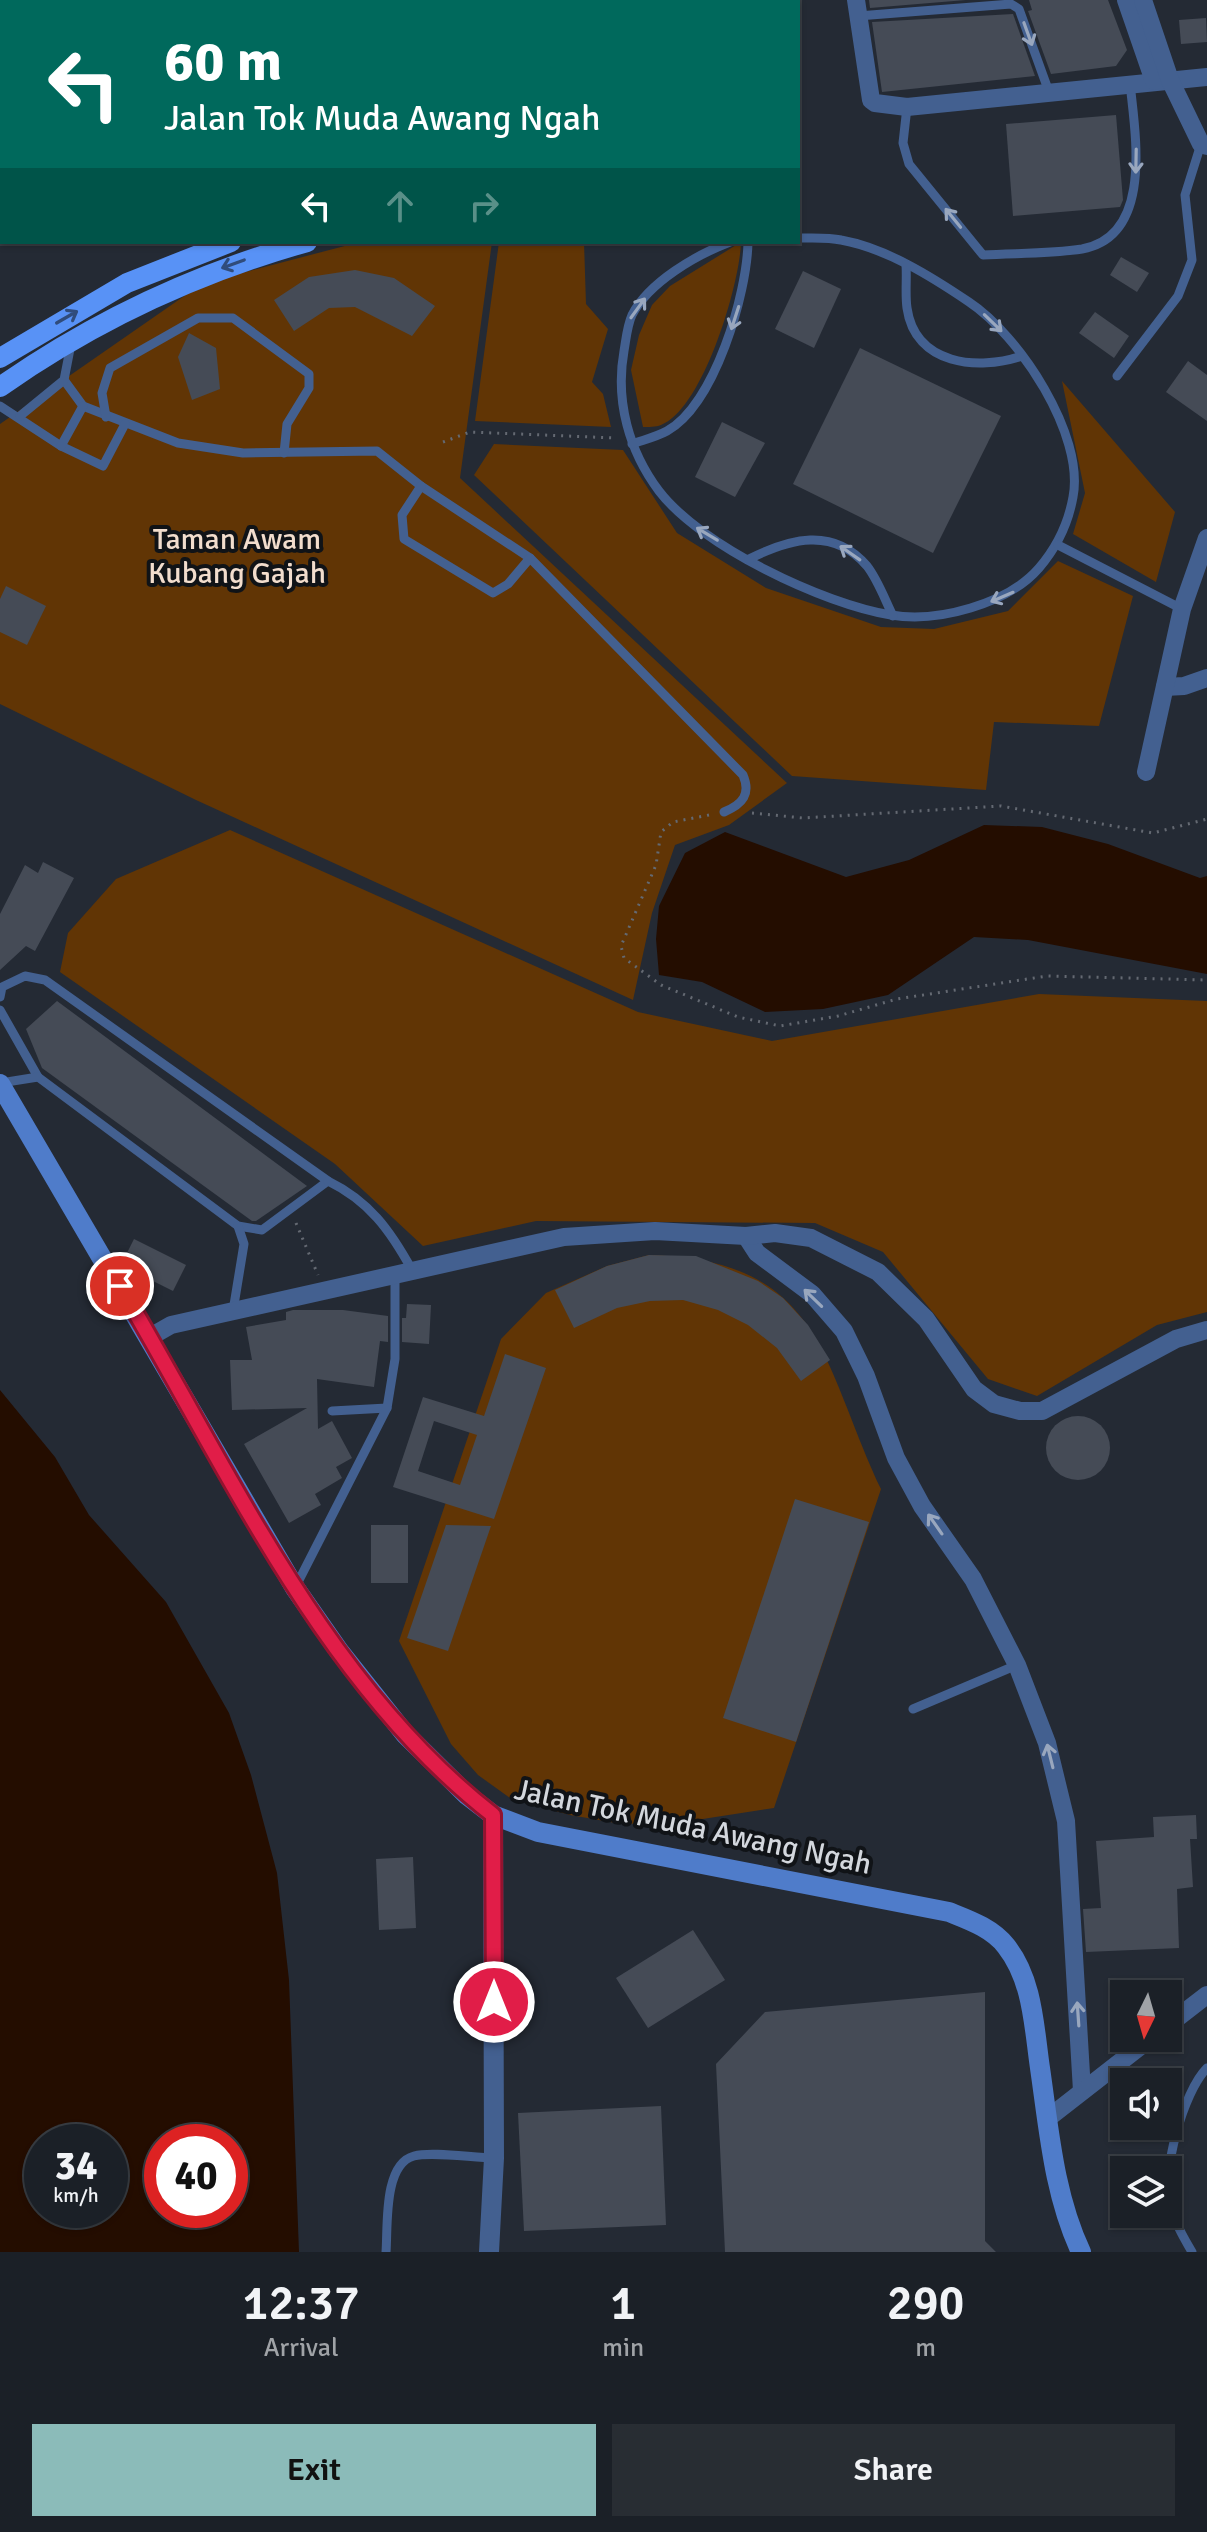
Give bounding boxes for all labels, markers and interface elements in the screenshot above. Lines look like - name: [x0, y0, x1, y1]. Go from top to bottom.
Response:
- one-way arrow: [1022, 21, 1036, 46]
- text: 60 m: [164, 27, 282, 96]
- icon: left: [32, 32, 136, 136]
- text: Jalan Tok Muda Awang Ngah: [164, 96, 601, 141]
- one-way arrow: [1128, 147, 1144, 174]
- icon: left: [294, 184, 338, 228]
- icon: ahead: [378, 184, 422, 228]
- icon: right: [462, 184, 506, 228]
- one-way arrow: [944, 208, 962, 229]
- one-way arrow: [221, 258, 246, 272]
- one-way arrow: [630, 298, 647, 319]
- one-way arrow: [727, 305, 742, 331]
- one-way arrow: [55, 309, 78, 325]
- one-way arrow: [983, 314, 1003, 333]
- park label: Taman Awam Kubang Gajah: [148, 521, 326, 592]
- one-way arrow: [696, 526, 719, 542]
- one-way arrow: [839, 545, 861, 562]
- one-way arrow: [990, 590, 1015, 605]
- pin: [86, 1252, 154, 1320]
- icon: arrive: [98, 1264, 142, 1308]
- one-way arrow: [803, 1288, 823, 1307]
- one-way arrow: [927, 1514, 943, 1536]
- one-way arrow: [1042, 1743, 1057, 1769]
- street label: Jalan Tok Muda Awang Ngah: [511, 1771, 875, 1883]
- position arrow: [452, 1960, 536, 2044]
- north arrow: [1110, 1980, 1182, 2052]
- map controls: [1110, 1980, 1182, 2228]
- one-way arrow: [1070, 2001, 1085, 2028]
- button: sound: [1110, 2068, 1182, 2140]
- speed limit sign: 40: [144, 2124, 248, 2228]
- text: 34: [54, 2141, 98, 2191]
- button: layers: [1110, 2156, 1182, 2228]
- text: km/h: [53, 2183, 99, 2208]
- text: 12:37: [243, 2274, 360, 2333]
- text: 1: [610, 2274, 636, 2333]
- text: 290: [887, 2274, 964, 2333]
- text: Arrival: [264, 2332, 339, 2364]
- text: min: [602, 2332, 644, 2364]
- text: m: [915, 2332, 936, 2364]
- button: Exit: [32, 2424, 596, 2516]
- button: Share: [612, 2424, 1175, 2516]

